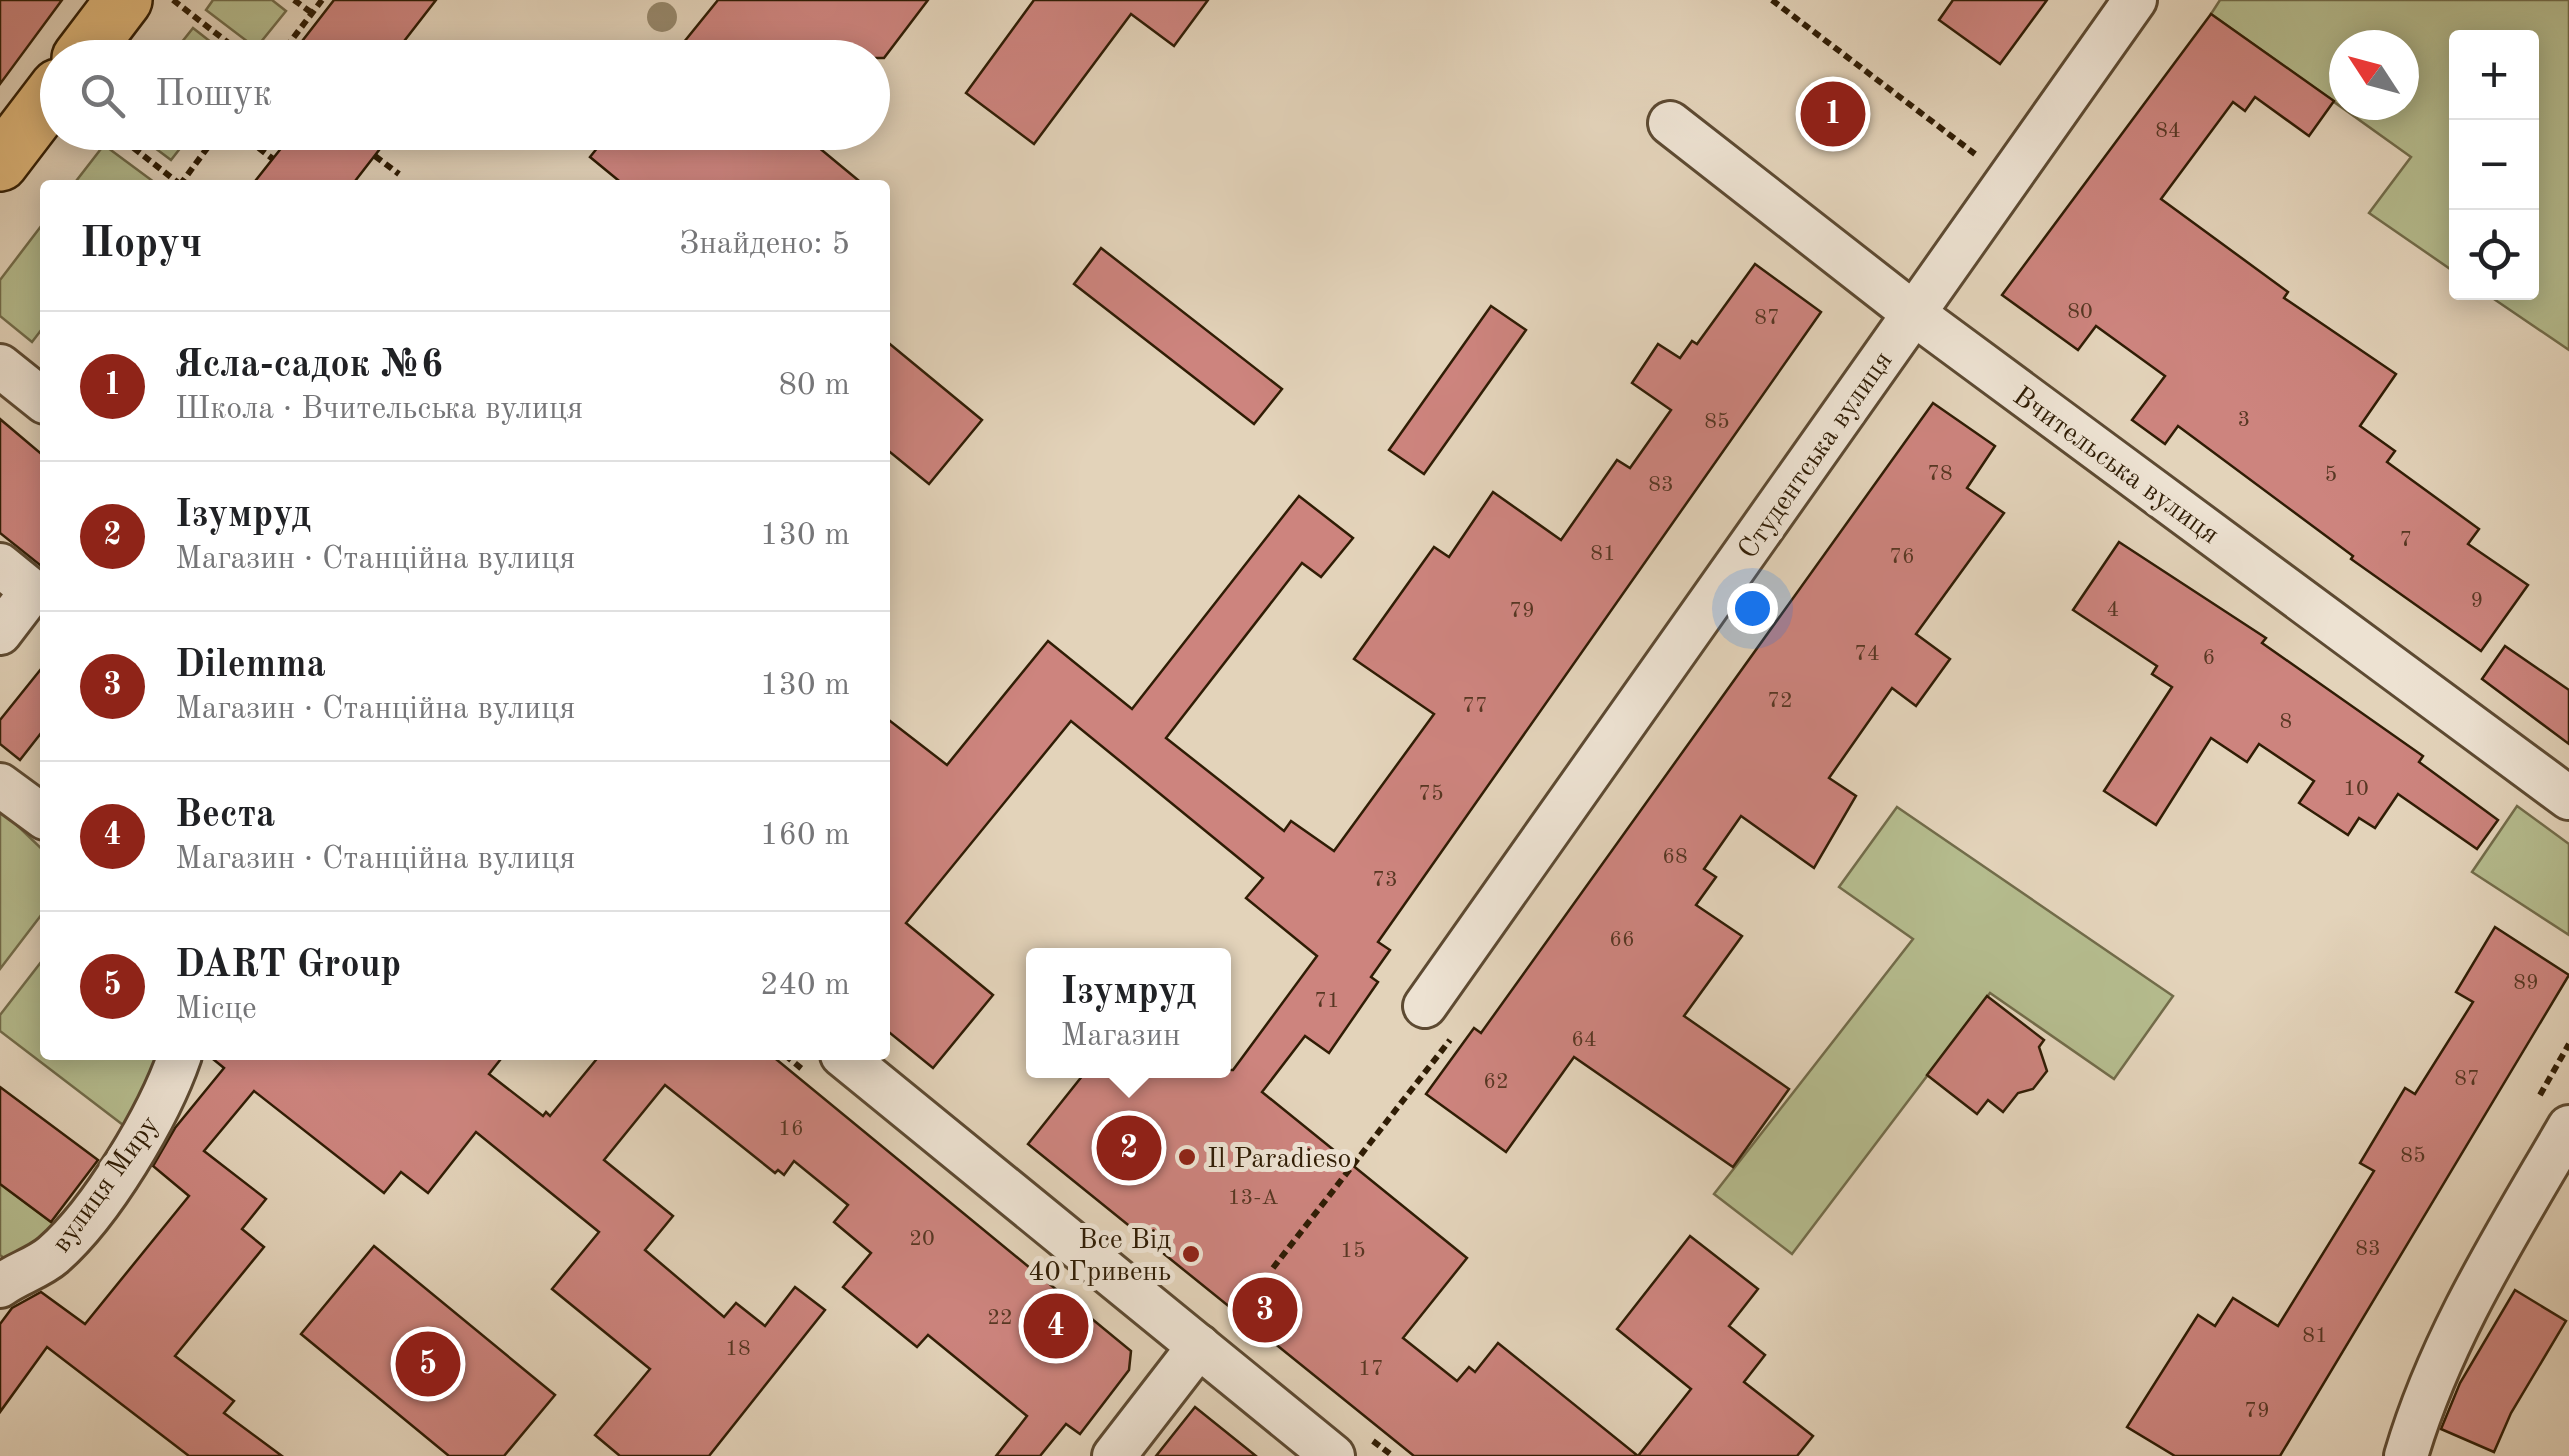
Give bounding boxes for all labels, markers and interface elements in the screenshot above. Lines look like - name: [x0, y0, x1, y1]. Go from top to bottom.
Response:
- north arrow: [2329, 30, 2419, 120]
- map controls: [2449, 30, 2539, 300]
- button: +: [2449, 30, 2539, 120]
- search box: [40, 40, 890, 150]
- icon: search: [75, 68, 130, 123]
- text: Пошук: [155, 76, 272, 114]
- pin: 1: [1800, 76, 1866, 152]
- house number: 84: [2155, 120, 2181, 142]
- button: −: [2449, 120, 2539, 210]
- button: locate: [2449, 210, 2539, 300]
- text: Поруч: [80, 224, 202, 266]
- text: Знайдено: 5: [679, 229, 850, 261]
- house number: 80: [2067, 301, 2093, 323]
- house number: 87: [1754, 307, 1780, 329]
- text: Ясла-садок №6: [175, 347, 443, 385]
- street label: Студентська вулиця: [1734, 347, 1898, 565]
- text: 1: [103, 370, 122, 402]
- text: 80 m: [779, 370, 850, 402]
- street label: Вчительська вулиця: [2007, 383, 2223, 550]
- text: Школа · Вчительська вулиця: [175, 394, 583, 426]
- house number: 3: [2238, 409, 2250, 431]
- house number: 85: [1704, 411, 1730, 433]
- house number: 78: [1927, 463, 1953, 485]
- house number: 5: [2325, 464, 2337, 486]
- house number: 83: [1648, 474, 1674, 496]
- text: Ізумруд: [175, 497, 311, 535]
- text: 2: [103, 520, 122, 552]
- text: 130 m: [760, 520, 850, 552]
- house number: 7: [2400, 529, 2412, 551]
- house number: 81: [1590, 543, 1616, 565]
- text: Магазин · Станційна вулиця: [175, 544, 576, 576]
- house number: 76: [1889, 546, 1915, 568]
- your location: [1727, 583, 1778, 634]
- house number: 9: [2471, 590, 2483, 612]
- house number: 4: [2107, 599, 2119, 621]
- house number: 79: [1509, 600, 1535, 622]
- house number: 74: [1854, 643, 1880, 665]
- text: Dilemma: [175, 647, 326, 685]
- house number: 6: [2203, 647, 2215, 669]
- text: 3: [103, 670, 122, 702]
- text: 130 m: [760, 670, 850, 702]
- house number: 72: [1767, 690, 1793, 712]
- text: Магазин · Станційна вулиця: [175, 694, 576, 726]
- house number: 77: [1462, 695, 1488, 717]
- house number: 8: [2280, 711, 2292, 733]
- house number: 10: [2343, 778, 2369, 800]
- house number: 75: [1418, 783, 1444, 805]
- text: Веста: [175, 797, 275, 835]
- text: 4: [103, 820, 122, 852]
- text: 160 m: [760, 820, 850, 852]
- text: Магазин · Станційна вулиця: [175, 844, 576, 876]
- house number: 68: [1662, 846, 1688, 868]
- house number: 73: [1372, 869, 1398, 891]
- house number: 66: [1609, 929, 1635, 951]
- text: DART Group: [175, 947, 401, 985]
- popup: [1026, 948, 1231, 1078]
- text: 5: [103, 970, 122, 1002]
- text: 240 m: [760, 970, 850, 1002]
- house number: 89: [2513, 972, 2539, 994]
- text: Ізумруд: [1060, 974, 1197, 1012]
- house number: 71: [1314, 990, 1340, 1012]
- text: Місце: [175, 994, 257, 1026]
- text: Магазин: [1060, 1021, 1180, 1053]
- house number: 64: [1571, 1029, 1597, 1051]
- house number: 87: [2454, 1068, 2480, 1090]
- house number: 62: [1483, 1071, 1509, 1093]
- pin: 2: [1096, 1110, 1162, 1186]
- street label: вулиця Миру: [48, 1111, 165, 1258]
- house number: 16: [778, 1118, 804, 1140]
- house number: 85: [2400, 1145, 2426, 1167]
- marker: Il Paradieso: [1176, 1146, 1198, 1168]
- place label: Il Paradieso: [1207, 1146, 1351, 1174]
- house number: 13-А: [1228, 1187, 1278, 1209]
- place label: Все Від 40 Гривень: [1028, 1227, 1171, 1287]
- house number: 20: [909, 1228, 935, 1250]
- house number: 83: [2355, 1238, 2381, 1260]
- house number: 15: [1340, 1240, 1366, 1262]
- marker: Все Від 40 Гривень: [1180, 1243, 1202, 1265]
- pin: 3: [1232, 1272, 1298, 1348]
- pin: 4: [1024, 1288, 1088, 1364]
- house number: 22: [987, 1307, 1013, 1329]
- house number: 81: [2302, 1325, 2328, 1347]
- pin: 5: [396, 1326, 460, 1402]
- house number: 18: [725, 1338, 751, 1360]
- house number: 17: [1358, 1358, 1384, 1380]
- house number: 79: [2244, 1400, 2270, 1422]

